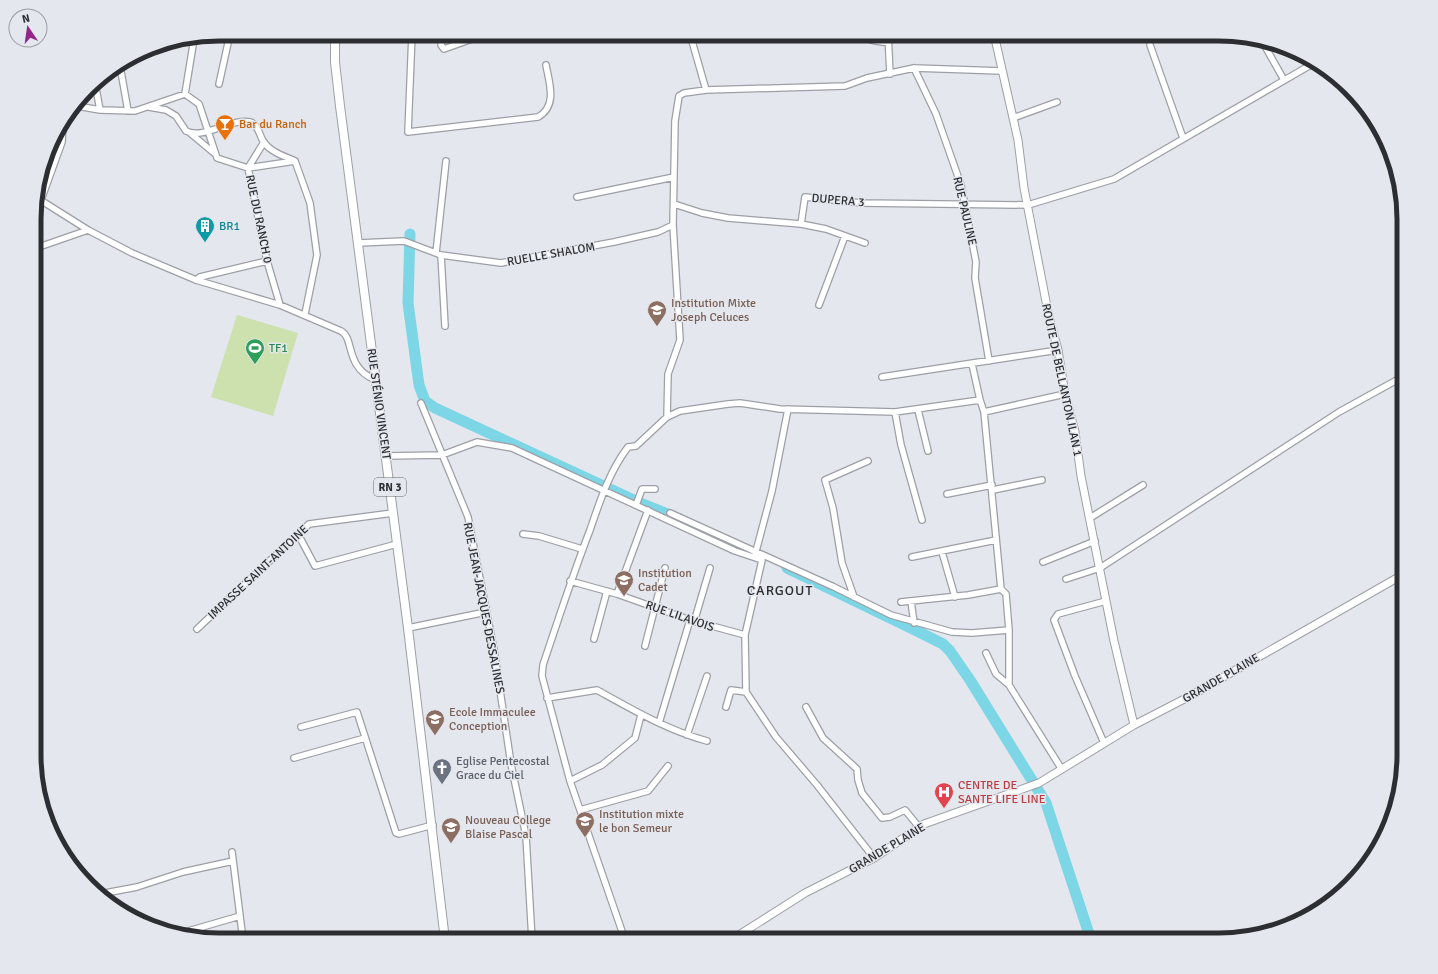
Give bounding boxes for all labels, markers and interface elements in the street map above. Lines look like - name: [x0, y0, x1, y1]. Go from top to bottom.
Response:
- north arrow: [8, 8, 48, 48]
- text: N: [21, 12, 31, 26]
- bar icon: Bar du Ranch: [214, 113, 236, 141]
- place label: Bar du Ranch: [239, 117, 307, 132]
- street label: RUE DU RANCH 0: [242, 173, 275, 265]
- street label: RUE PAULINE: [949, 175, 980, 247]
- street label: DUPERA 3: [811, 191, 865, 210]
- building icon: BR1: [194, 215, 216, 243]
- place label: BR1: [219, 219, 240, 234]
- street label: RUELLE SHALOM: [506, 239, 596, 270]
- place label: Institution Mixte Joseph Celuces: [671, 296, 756, 325]
- school or university icon: Institution Mixte Joseph Celuces: [646, 299, 668, 327]
- street label: ROUTE DE BELLANTON ILAN 1: [1038, 302, 1085, 458]
- sports icon: TF1: [244, 337, 266, 365]
- place label: TF1: [269, 341, 288, 356]
- street label: RUE STÉNIO VINCENT: [363, 347, 394, 461]
- road number: RN 3: [374, 478, 406, 496]
- street label: RUE JEAN-JACQUES DESSALINES: [460, 521, 508, 695]
- street label: IMPASSE SAINT-ANTOINE: [205, 522, 312, 623]
- place label: Institution Cadet: [638, 566, 692, 595]
- school or university icon: Institution Cadet: [613, 569, 635, 597]
- district label: CARGOUT: [747, 582, 813, 599]
- street label: RUE LILAVOIS: [643, 598, 717, 635]
- street label: GRANDE PLAINE: [1180, 650, 1263, 707]
- place label: Ecole Immaculee Conception: [449, 705, 536, 734]
- school or university icon: Ecole Immaculee Conception: [424, 708, 446, 736]
- place label: Eglise Pentecostal Grace du Ciel: [456, 754, 550, 783]
- church icon: Eglise Pentecostal Grace du Ciel: [431, 757, 453, 785]
- place label: CENTRE DE SANTE LIFE LINE: [958, 778, 1046, 807]
- hospital icon: CENTRE DE SANTE LIFE LINE: [933, 781, 955, 809]
- place label: Institution mixte le bon Semeur: [599, 807, 684, 836]
- school or university icon: Institution mixte le bon Semeur: [574, 810, 596, 838]
- place label: Nouveau College Blaise Pascal: [465, 813, 551, 842]
- school or university icon: Nouveau College Blaise Pascal: [440, 816, 462, 844]
- street label: GRANDE PLAINE: [846, 820, 928, 877]

